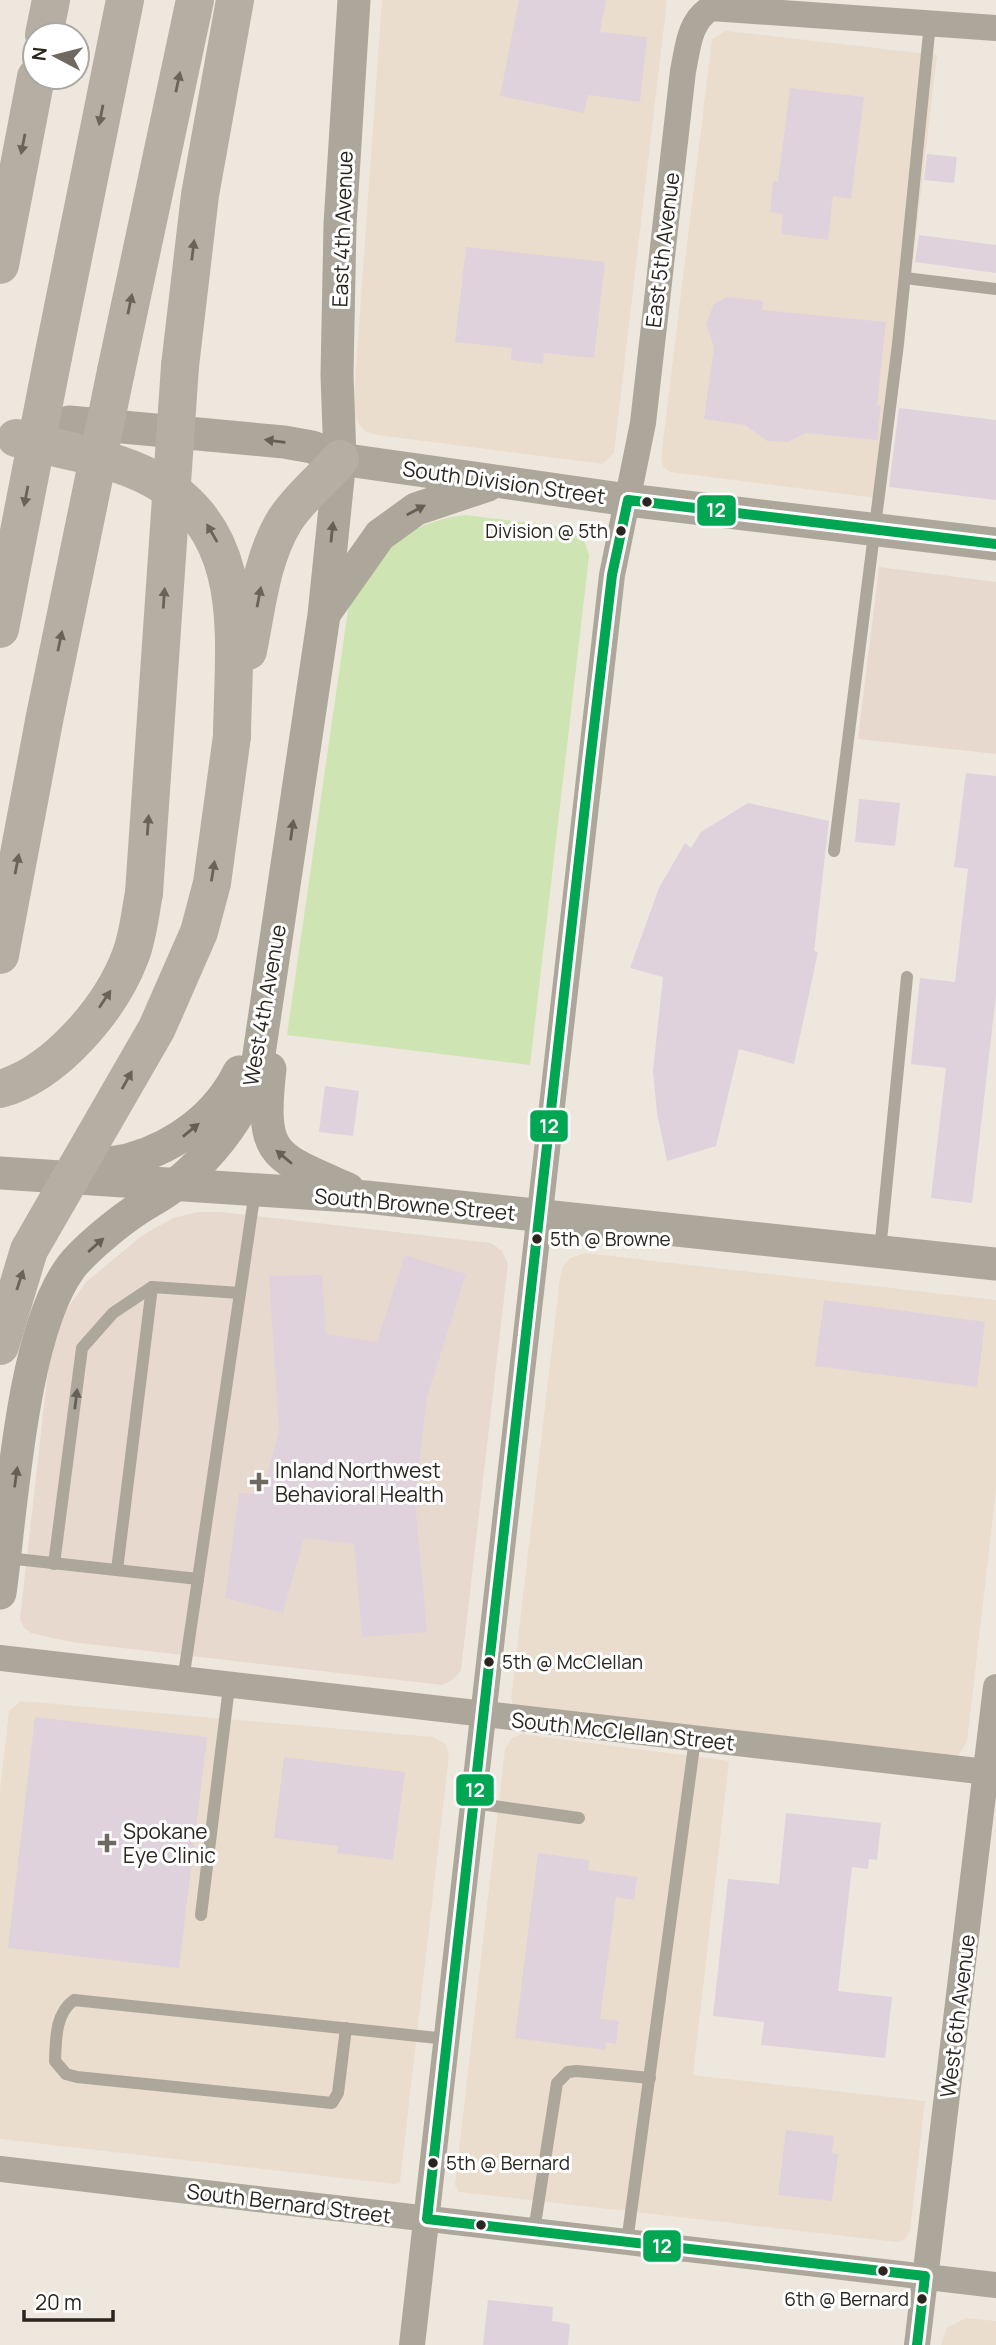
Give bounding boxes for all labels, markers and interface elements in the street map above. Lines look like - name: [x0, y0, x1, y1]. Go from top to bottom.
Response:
- north arrow: [21, 21, 91, 91]
- text: N: [25, 46, 53, 62]
- one-way arrow: [172, 71, 183, 93]
- one-way arrow: [96, 104, 107, 126]
- one-way arrow: [18, 133, 29, 155]
- street label: East 4th Avenue: [325, 150, 359, 308]
- street label: East 5th Avenue: [639, 171, 685, 329]
- one-way arrow: [188, 239, 199, 261]
- one-way arrow: [124, 293, 135, 315]
- one-way arrow: [264, 435, 286, 446]
- street label: South Division Street: [401, 454, 607, 510]
- one-way arrow: [20, 485, 31, 507]
- line badge: 12: [696, 494, 737, 527]
- unlabelled marker: [640, 495, 654, 509]
- text: 12: [706, 497, 726, 523]
- one-way arrow: [407, 505, 427, 517]
- place label: Division @ 5th: [485, 518, 608, 544]
- one-way arrow: [327, 521, 338, 543]
- one-way arrow: [206, 523, 218, 542]
- marker: Division @ 5th: [614, 524, 628, 538]
- one-way arrow: [253, 586, 264, 608]
- one-way arrow: [159, 587, 170, 609]
- one-way arrow: [55, 630, 66, 652]
- one-way arrow: [143, 814, 154, 836]
- one-way arrow: [287, 819, 298, 841]
- one-way arrow: [12, 853, 23, 875]
- one-way arrow: [208, 860, 219, 882]
- street label: West 4th Avenue: [236, 922, 292, 1088]
- one-way arrow: [98, 990, 112, 1008]
- one-way arrow: [121, 1071, 133, 1090]
- line badge: 12: [529, 1109, 569, 1143]
- text: 12: [539, 1113, 559, 1139]
- one-way arrow: [181, 1122, 199, 1137]
- one-way arrow: [275, 1149, 293, 1164]
- street label: South Browne Street: [313, 1181, 517, 1227]
- place label: 5th @ Browne: [550, 1226, 671, 1252]
- marker: 5th @ Browne: [530, 1232, 544, 1246]
- one-way arrow: [87, 1237, 105, 1253]
- one-way arrow: [15, 1270, 25, 1291]
- one-way arrow: [70, 1388, 81, 1410]
- place label: Inland Northwest Behavioral Health: [275, 1456, 444, 1508]
- one-way arrow: [11, 1466, 22, 1488]
- marker: Inland Northwest Behavioral Health: [249, 1472, 269, 1492]
- place label: 5th @ McClellan: [502, 1649, 643, 1675]
- marker: 5th @ McClellan: [482, 1655, 496, 1669]
- street label: South McClellan Street: [510, 1705, 736, 1757]
- line badge: 12: [455, 1773, 495, 1807]
- text: 12: [465, 1777, 485, 1803]
- place label: Spokane Eye Clinic: [123, 1817, 216, 1869]
- marker: Spokane Eye Clinic: [97, 1833, 117, 1853]
- street label: West 6th Avenue: [933, 1933, 981, 2099]
- place label: 5th @ Bernard: [446, 2150, 570, 2176]
- marker: 5th @ Bernard: [426, 2156, 440, 2170]
- street label: South Bernard Street: [185, 2177, 393, 2229]
- unlabelled marker: [474, 2218, 488, 2232]
- line badge: 12: [642, 2229, 682, 2263]
- text: 12: [652, 2233, 672, 2259]
- unlabelled marker: [876, 2264, 890, 2278]
- scale bar: [24, 2278, 114, 2322]
- place label: 6th @ Bernard: [784, 2286, 909, 2312]
- text: 20 m: [35, 2288, 82, 2316]
- marker: 6th @ Bernard: [915, 2292, 929, 2306]

